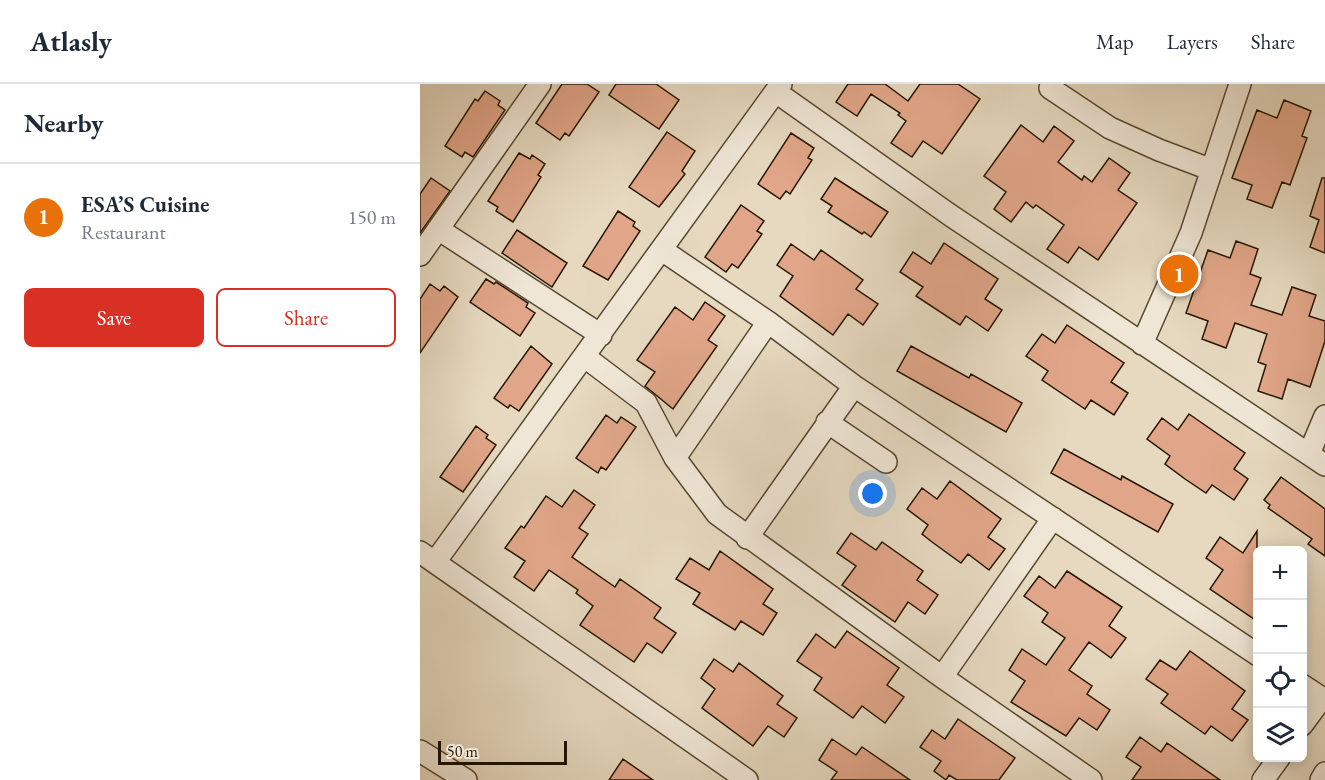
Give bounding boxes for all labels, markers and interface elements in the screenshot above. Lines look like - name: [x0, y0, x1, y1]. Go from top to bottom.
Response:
- text: Atlasly: [30, 23, 112, 59]
- text: Map: [1096, 28, 1134, 55]
- text: Layers: [1167, 28, 1218, 55]
- text: Share: [1251, 28, 1295, 55]
- text: Nearby: [24, 106, 104, 140]
- text: ESA’S Cuisine: [81, 190, 209, 219]
- text: 1: [38, 204, 49, 230]
- text: 150 m: [348, 204, 396, 230]
- text: Restaurant: [81, 219, 166, 245]
- pin: 1: [1160, 252, 1198, 297]
- button: Save: [24, 288, 204, 347]
- button: Share: [216, 288, 396, 347]
- your location: [858, 479, 887, 508]
- map controls: [1253, 546, 1307, 762]
- button: +: [1253, 546, 1307, 600]
- button: −: [1253, 600, 1307, 654]
- button: locate: [1253, 654, 1307, 708]
- button: layers: [1253, 708, 1307, 762]
- scale bar: [438, 738, 567, 766]
- text: 50 m: [447, 741, 478, 762]

